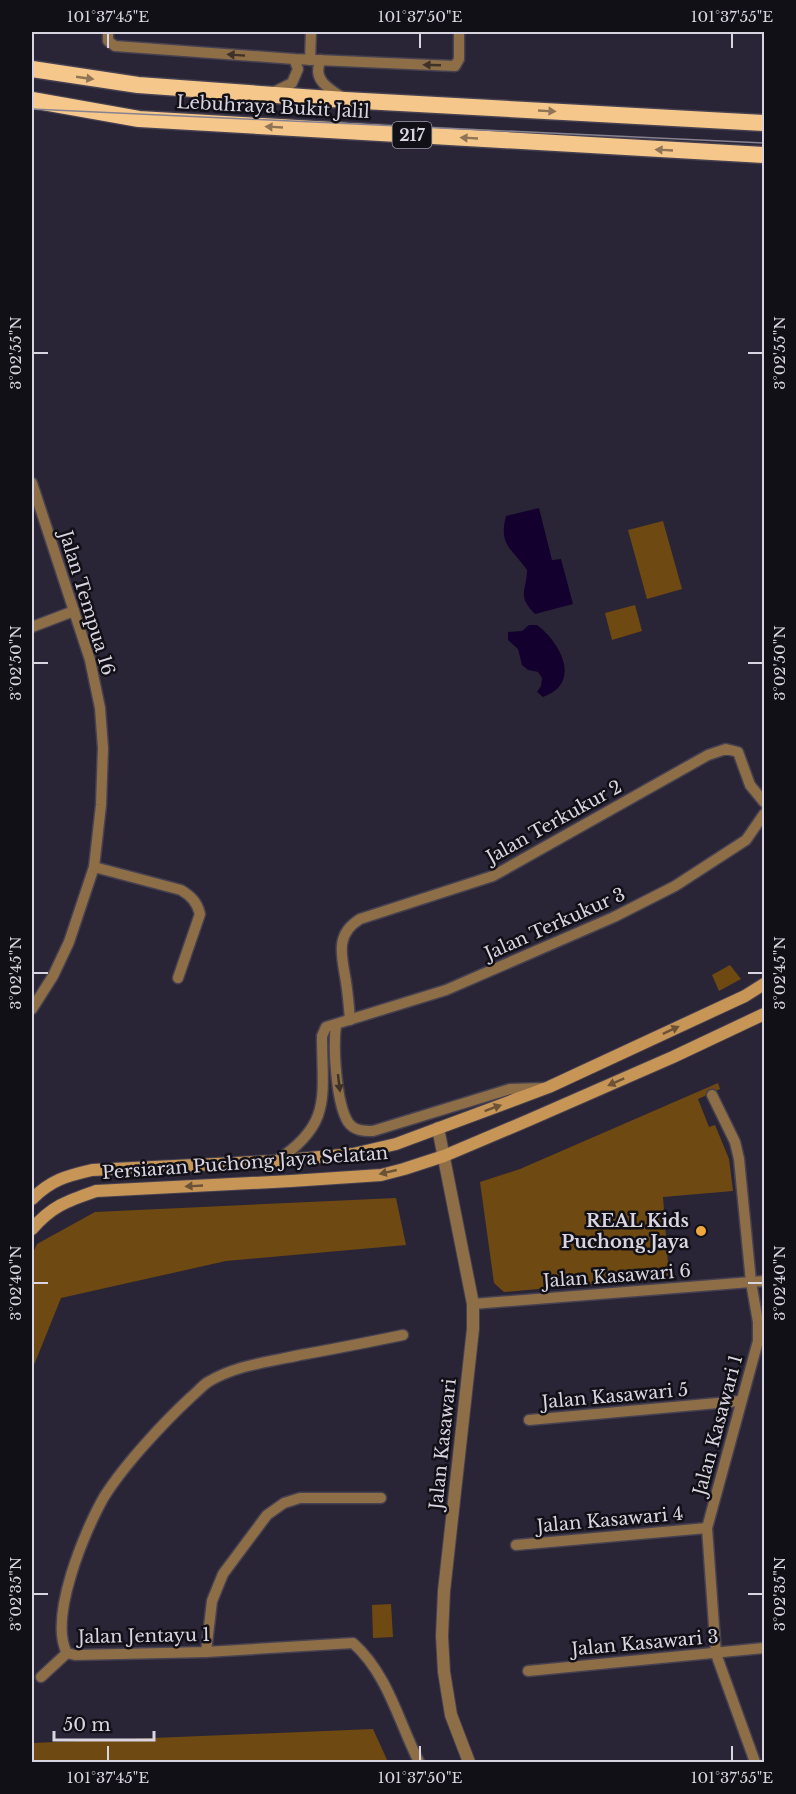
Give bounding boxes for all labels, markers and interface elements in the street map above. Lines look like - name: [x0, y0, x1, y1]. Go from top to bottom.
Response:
- text: 101°37'45"E: [67, 7, 149, 26]
- text: 101°37'50"E: [378, 7, 462, 26]
- text: 101°37'55"E: [691, 7, 773, 26]
- one-way arrow: [226, 50, 245, 60]
- one-way arrow: [422, 60, 441, 69]
- one-way arrow: [75, 73, 94, 82]
- street label: Lebuhraya Bukit Jalil: [176, 91, 370, 123]
- one-way arrow: [537, 106, 556, 115]
- one-way arrow: [265, 122, 284, 131]
- road number: 217: [392, 122, 432, 148]
- one-way arrow: [460, 134, 479, 143]
- one-way arrow: [654, 145, 673, 154]
- text: 3°02'55"N: [6, 316, 25, 390]
- text: 3°02'55"N: [770, 316, 789, 390]
- street label: Jalan Tempua 16: [54, 526, 119, 678]
- text: 3°02'50"N: [6, 625, 25, 701]
- text: 3°02'50"N: [770, 625, 789, 701]
- street label: Jalan Terkukur 2: [481, 776, 626, 869]
- street label: Jalan Terkukur 3: [480, 883, 629, 966]
- text: 3°02'45"N: [6, 936, 25, 1010]
- text: 3°02'45"N: [770, 936, 789, 1010]
- one-way arrow: [662, 1024, 680, 1034]
- one-way arrow: [334, 1074, 343, 1093]
- one-way arrow: [607, 1077, 625, 1087]
- one-way arrow: [484, 1103, 502, 1113]
- street label: Persiaran Puchong Jaya Selatan: [101, 1142, 389, 1184]
- one-way arrow: [379, 1168, 397, 1178]
- one-way arrow: [184, 1182, 203, 1191]
- place label: REAL Kids Puchong Jaya: [561, 1210, 690, 1253]
- marker: REAL Kids Puchong Jaya: [694, 1224, 708, 1238]
- text: 3°02'40"N: [6, 1245, 25, 1321]
- text: 3°02'40"N: [770, 1245, 789, 1321]
- street label: Jalan Kasawari 6: [540, 1260, 692, 1292]
- street label: Jalan Kasawari 1: [688, 1352, 747, 1500]
- street label: Jalan Kasawari: [425, 1377, 461, 1513]
- street label: Jalan Kasawari 5: [539, 1379, 689, 1414]
- street label: Jalan Kasawari 4: [534, 1503, 684, 1538]
- text: 3°02'35"N: [6, 1557, 25, 1631]
- text: 3°02'35"N: [770, 1557, 789, 1631]
- street label: Jalan Jentayu 1: [76, 1624, 210, 1648]
- street label: Jalan Kasawari 3: [568, 1626, 720, 1661]
- scale bar: [54, 1704, 154, 1742]
- text: 50 m: [63, 1714, 111, 1736]
- text: 101°37'45"E: [67, 1768, 149, 1787]
- text: 101°37'50"E: [378, 1768, 462, 1787]
- text: 101°37'55"E: [691, 1768, 773, 1787]

